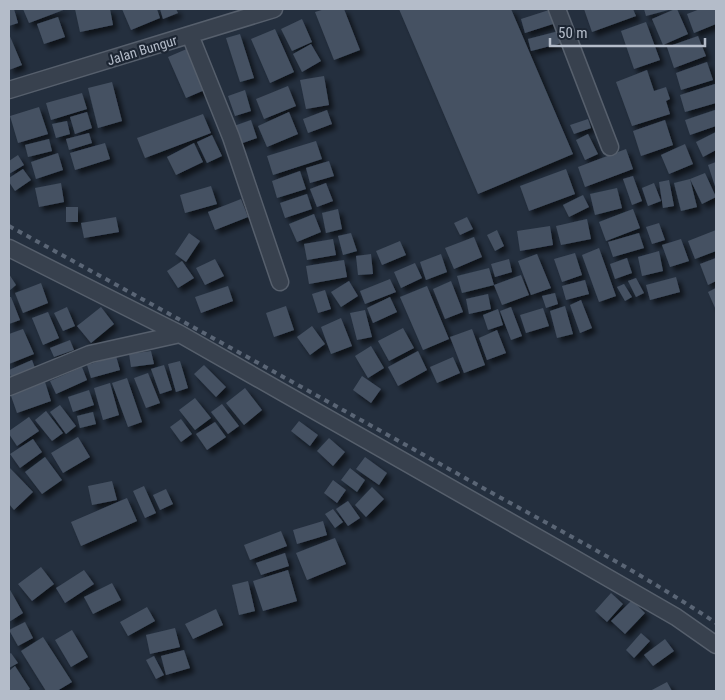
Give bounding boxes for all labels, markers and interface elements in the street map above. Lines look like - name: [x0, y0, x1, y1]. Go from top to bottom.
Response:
- scale bar: [550, 15, 705, 47]
- text: 50 m: [558, 24, 588, 42]
- street label: Jalan Bungur: [105, 32, 179, 68]

